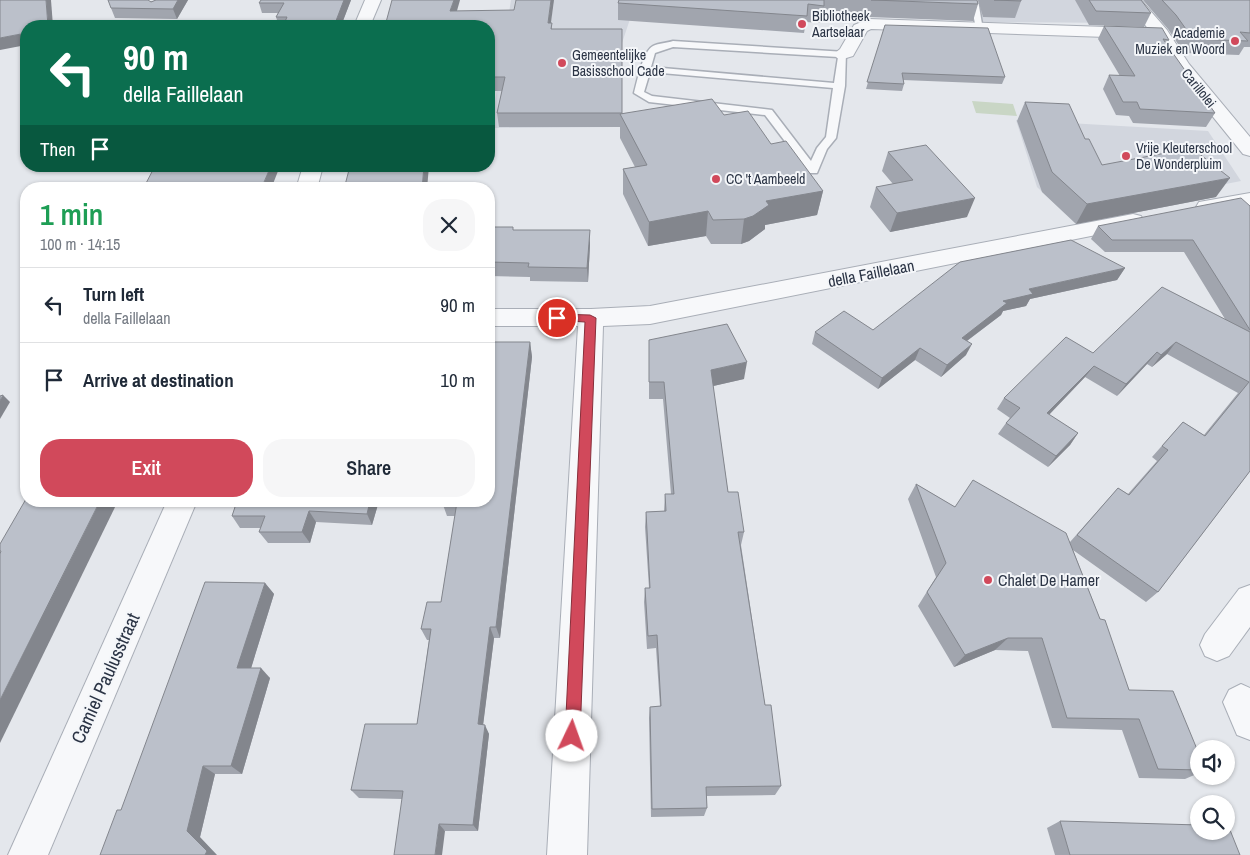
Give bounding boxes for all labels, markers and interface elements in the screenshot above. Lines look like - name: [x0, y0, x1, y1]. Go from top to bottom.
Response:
- place label: Bibliotheek Aartselaar: [811, 7, 870, 41]
- marker: Bibliotheek Aartselaar: [796, 18, 808, 30]
- place label: Academie Muziek en Woord: [1135, 24, 1225, 58]
- text: 90 m: [123, 34, 188, 81]
- marker: Academie Muziek en Woord: [1229, 35, 1241, 47]
- icon: left: [40, 40, 105, 105]
- place label: Gemeentelijke Basisschool Cade: [572, 46, 665, 80]
- marker: Gemeentelijke Basisschool Cade: [556, 57, 568, 69]
- street label: Carillolei: [1178, 65, 1220, 111]
- text: della Faillelaan: [123, 79, 243, 109]
- icon: arrive: [86, 135, 114, 163]
- text: Then: [40, 136, 76, 162]
- place label: Vrije Kleuterschool De Wonderpluim: [1136, 139, 1232, 173]
- marker: Vrije Kleuterschool De Wonderpluim: [1120, 150, 1132, 162]
- place label: CC 't Aambeeld: [726, 170, 805, 188]
- marker: CC 't Aambeeld: [710, 173, 722, 185]
- text: 1 min: [40, 194, 103, 234]
- button: close: [423, 199, 475, 251]
- text: 100 m · 14:15: [40, 233, 120, 255]
- street label: della Faillelaan: [826, 254, 916, 292]
- text: Turn left: [83, 281, 144, 307]
- icon: left: [40, 291, 68, 319]
- text: 90 m: [440, 292, 475, 318]
- pin: [536, 297, 578, 339]
- icon: arrive: [543, 304, 571, 332]
- text: della Faillelaan: [83, 307, 171, 329]
- icon: arrive: [40, 366, 68, 394]
- text: Arrive at destination: [83, 367, 234, 393]
- text: 10 m: [440, 367, 475, 393]
- button: Exit: [40, 439, 253, 497]
- button: Share: [263, 439, 475, 497]
- place label: Chalet De Hamer: [998, 569, 1100, 591]
- marker: Chalet De Hamer: [982, 574, 994, 586]
- street label: Camiel Paulusstraat: [65, 608, 146, 747]
- position arrow: [545, 709, 597, 761]
- map controls: [1190, 740, 1235, 840]
- button: sound: [1190, 740, 1235, 785]
- button: search: [1190, 795, 1235, 840]

